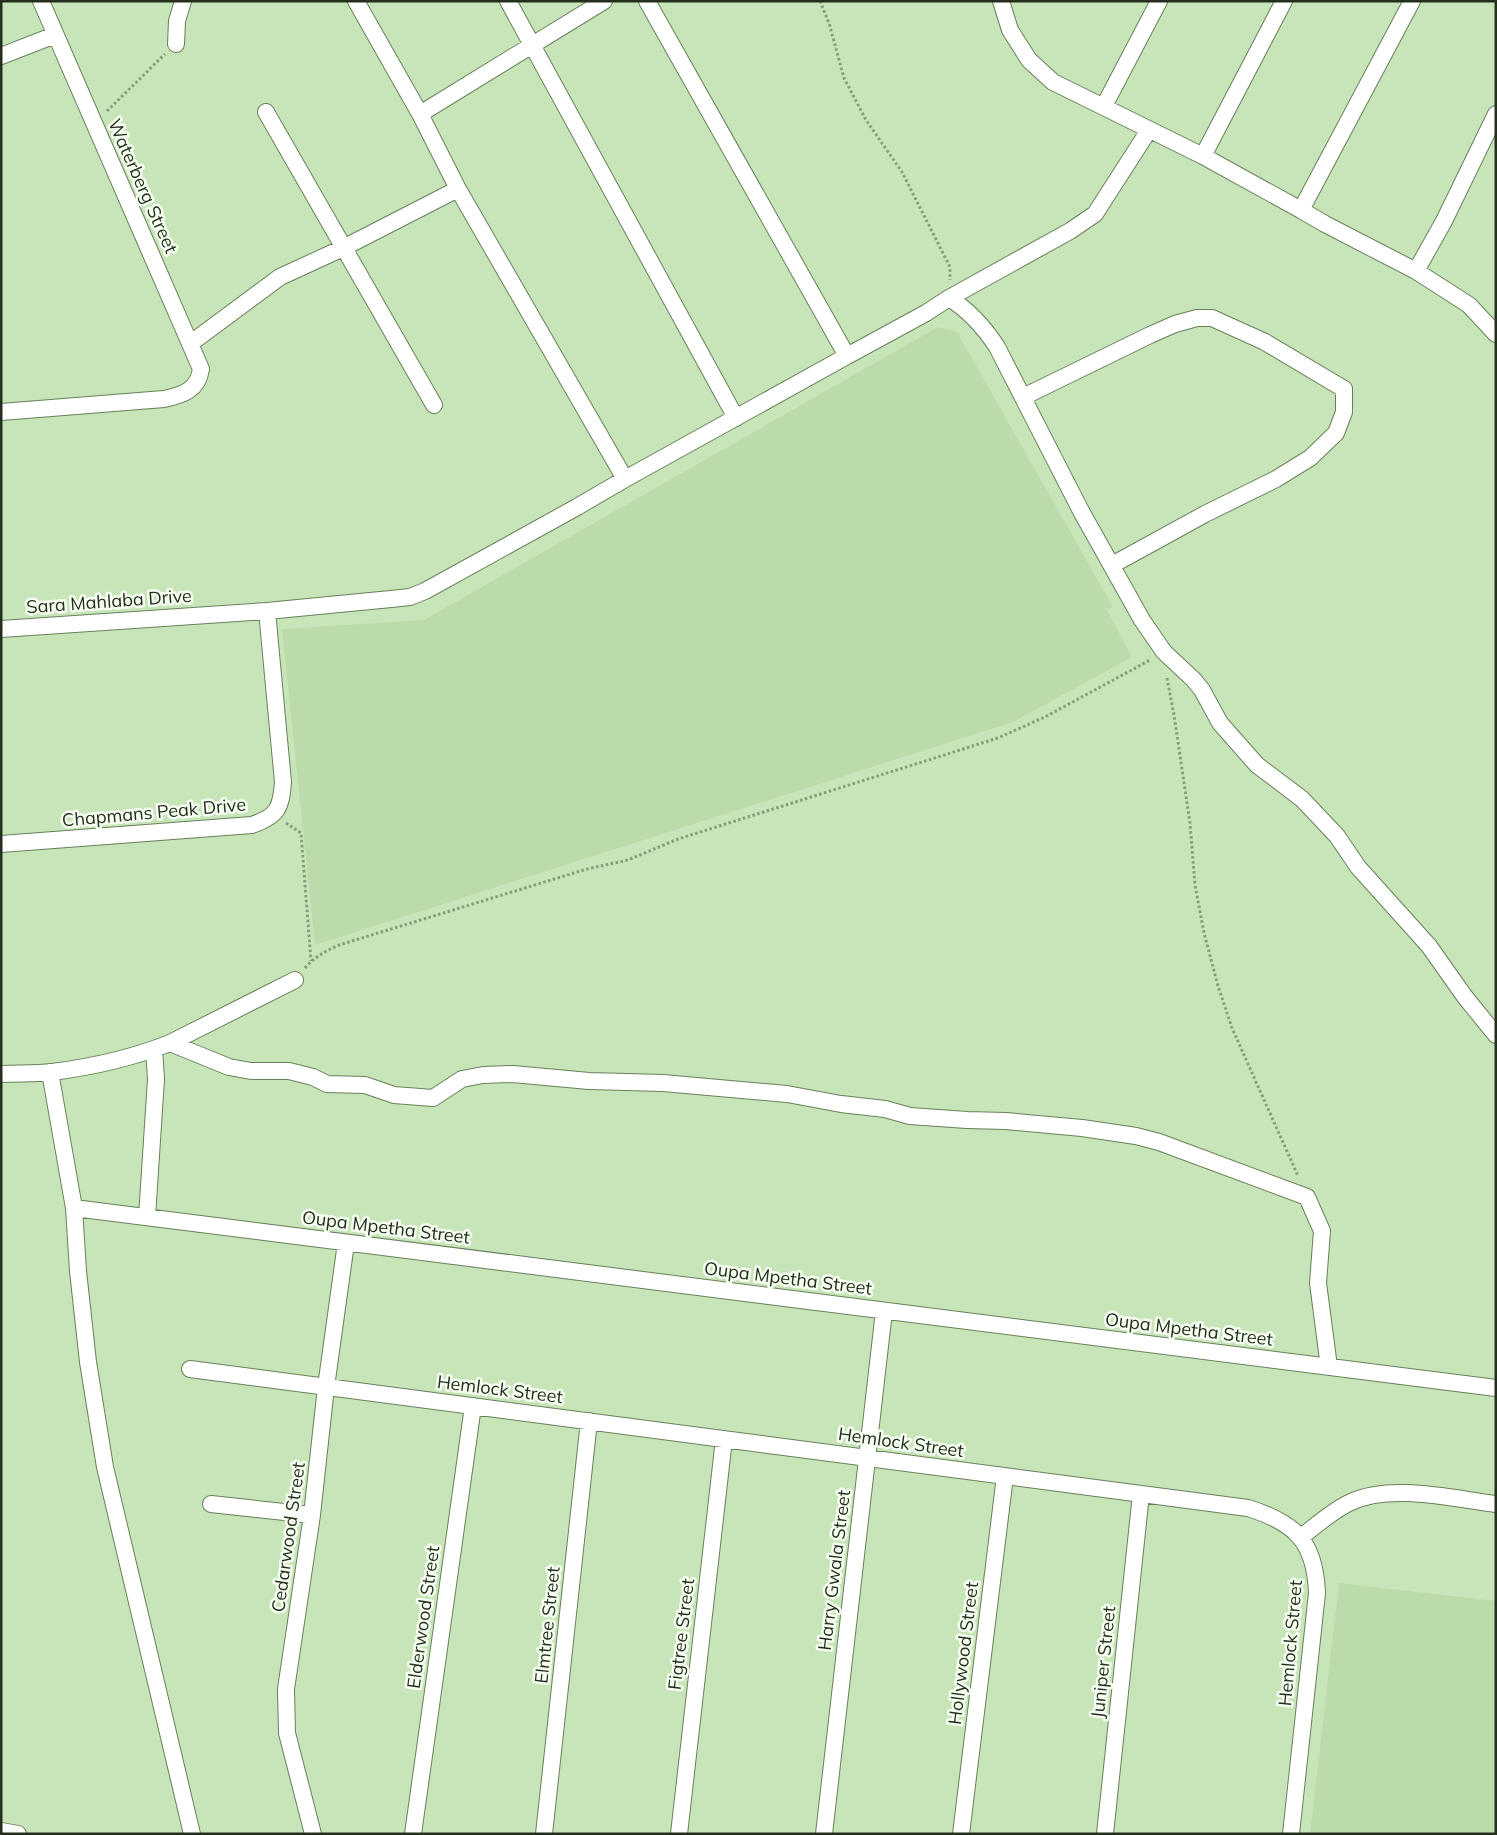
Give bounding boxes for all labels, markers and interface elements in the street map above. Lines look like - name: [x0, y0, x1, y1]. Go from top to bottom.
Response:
- street label: Waterberg Street: [103, 115, 183, 257]
- street label: Sara Mahlaba Drive: [26, 584, 192, 618]
- street label: Chapmans Peak Drive: [61, 792, 247, 832]
- street label: Oupa Mpetha Street: [301, 1205, 471, 1249]
- street label: Oupa Mpetha Street: [703, 1256, 873, 1300]
- street label: Oupa Mpetha Street: [1104, 1307, 1274, 1351]
- street label: Hemlock Street: [436, 1370, 564, 1408]
- street label: Hemlock Street: [837, 1422, 965, 1462]
- street label: Cedarwood Street: [266, 1460, 310, 1614]
- street label: Harry Gwala Street: [813, 1488, 855, 1652]
- street label: Elderwood Street: [402, 1544, 444, 1690]
- street label: Elmtree Street: [529, 1565, 565, 1685]
- street label: Figtree Street: [663, 1577, 699, 1691]
- street label: Hemlock Street: [1273, 1579, 1307, 1707]
- street label: Hollywood Street: [943, 1580, 983, 1726]
- street label: Juniper Street: [1086, 1605, 1120, 1719]

